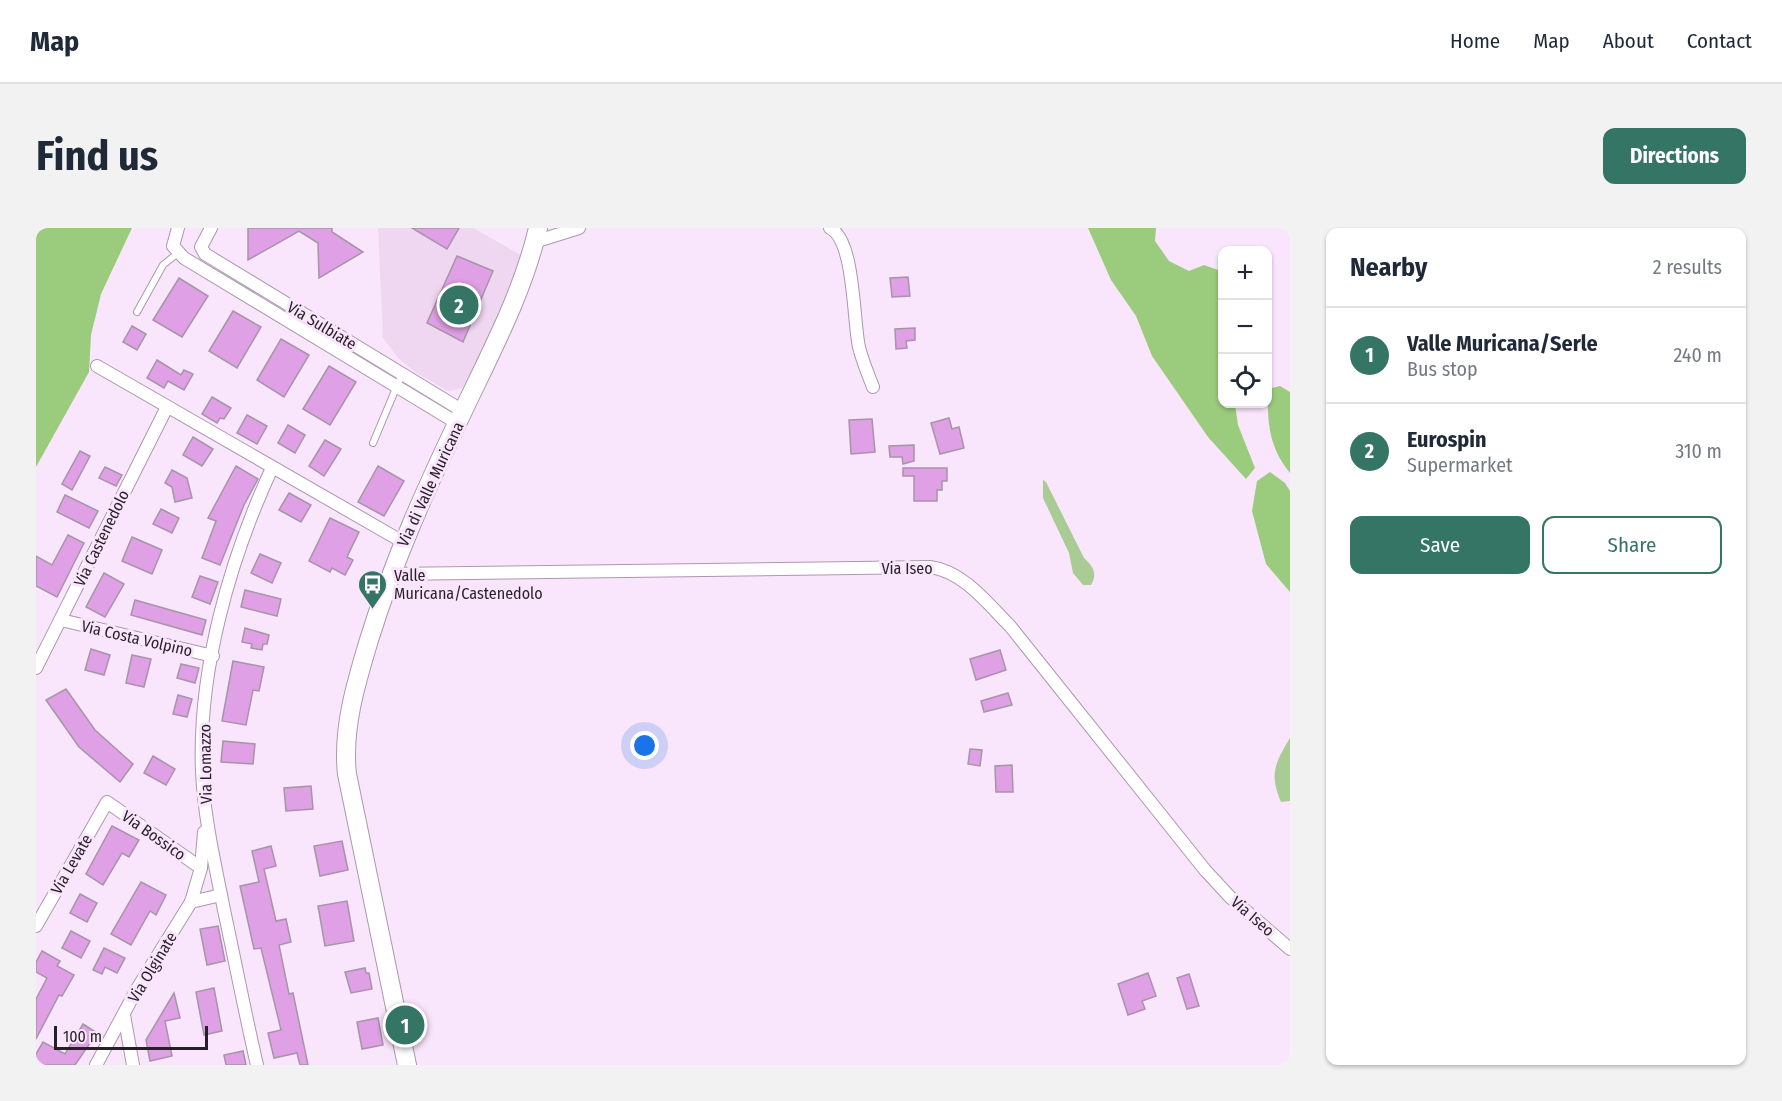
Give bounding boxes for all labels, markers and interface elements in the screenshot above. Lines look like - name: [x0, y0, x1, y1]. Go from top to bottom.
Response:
- text: Map: [30, 25, 79, 58]
- text: Home: [1450, 28, 1500, 54]
- text: Map: [1533, 28, 1570, 54]
- text: About: [1603, 28, 1654, 54]
- text: Contact: [1687, 28, 1752, 54]
- button: Directions: [1603, 128, 1746, 184]
- text: Find us: [36, 131, 158, 181]
- map controls: [1218, 246, 1272, 408]
- button: +: [1218, 246, 1272, 300]
- text: Nearby: [1350, 252, 1427, 283]
- text: 2 results: [1653, 255, 1722, 279]
- pin: 2: [440, 282, 478, 328]
- street label: Via Sulbiate: [284, 297, 360, 354]
- button: −: [1218, 300, 1272, 354]
- text: Valle Muricana/Serle: [1407, 330, 1598, 357]
- text: 1: [1365, 343, 1374, 367]
- text: 240 m: [1673, 343, 1722, 367]
- button: locate: [1218, 354, 1272, 408]
- text: Bus stop: [1407, 357, 1478, 381]
- street label: Via di Valle Muricana: [393, 419, 468, 550]
- text: Eurospin: [1407, 426, 1487, 453]
- text: 2: [1365, 439, 1374, 463]
- text: 310 m: [1675, 439, 1722, 463]
- text: Supermarket: [1407, 453, 1513, 477]
- street label: Via Castenedolo: [70, 487, 133, 590]
- button: Save: [1350, 516, 1530, 574]
- button: Share: [1542, 516, 1722, 574]
- street label: Via Iseo: [881, 559, 933, 578]
- place label: Valle Muricana/Castenedolo: [394, 566, 543, 603]
- bus stop icon: Valle Muricana/Castenedolo: [357, 568, 389, 610]
- street label: Via Costa Volpino: [80, 616, 194, 660]
- street label: Via Lomazzo: [195, 724, 216, 804]
- your location: [630, 731, 659, 760]
- street label: Via Bossico: [118, 807, 189, 864]
- street label: Via Levate: [47, 831, 96, 898]
- street label: Via Iseo: [1227, 892, 1278, 940]
- street label: Via Olginate: [124, 929, 181, 1006]
- pin: 1: [386, 1002, 424, 1048]
- scale bar: [54, 1023, 208, 1050]
- text: 100 m: [63, 1027, 102, 1046]

